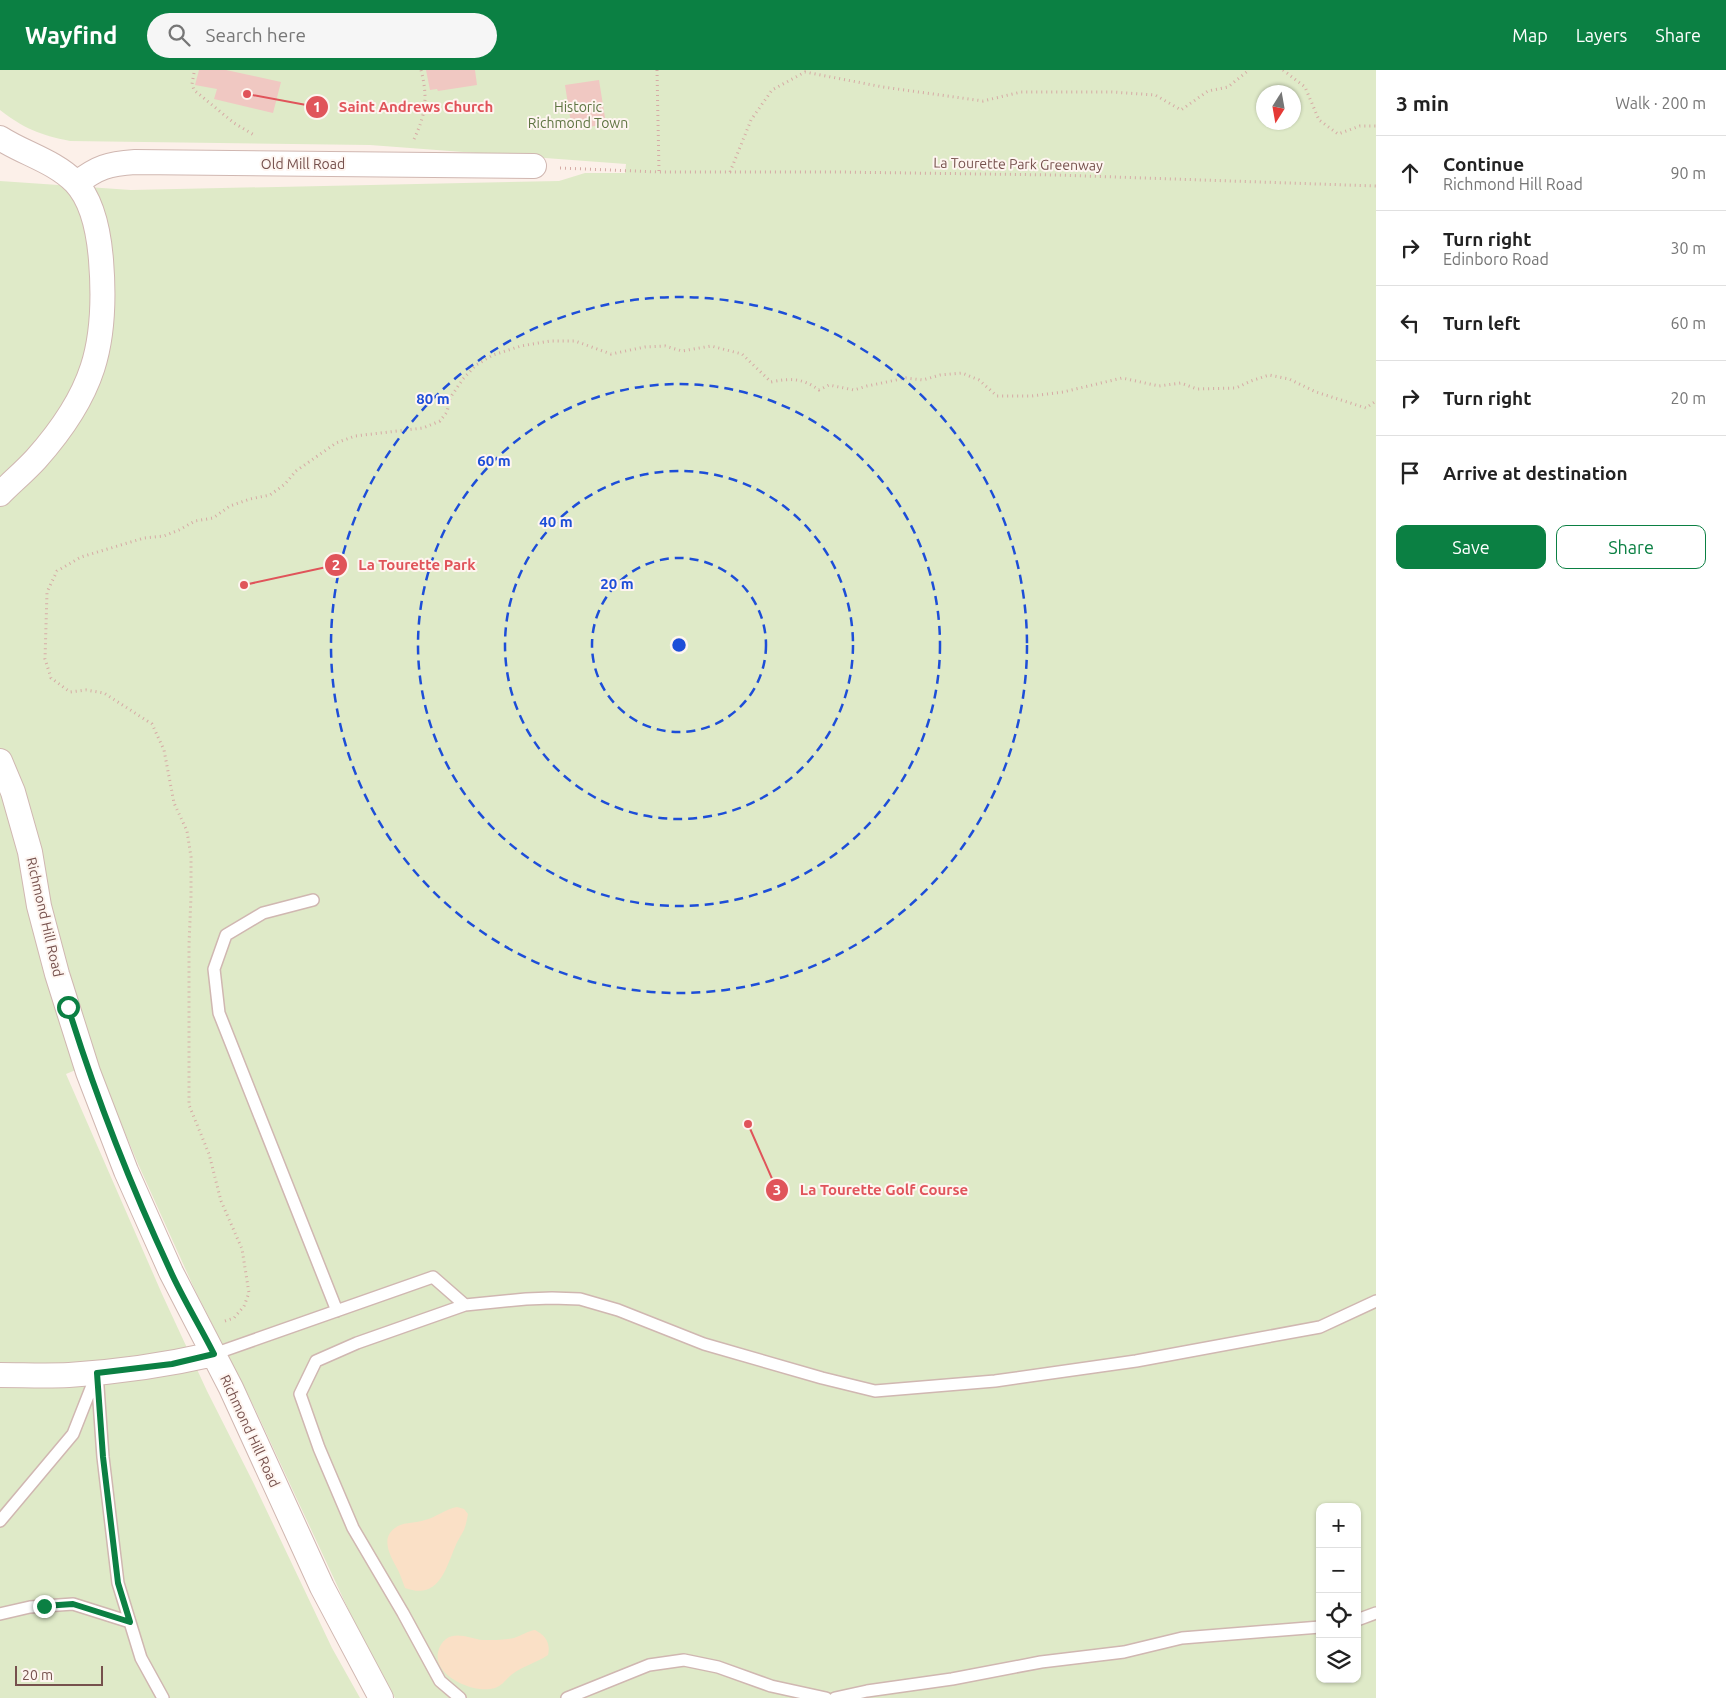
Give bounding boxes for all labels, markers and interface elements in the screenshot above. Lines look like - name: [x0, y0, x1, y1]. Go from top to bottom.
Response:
- search box: [147, 13, 497, 58]
- icon: search: [165, 21, 193, 49]
- text: Wayfind: [25, 22, 117, 49]
- text: Search here: [205, 24, 306, 46]
- text: Map: [1512, 25, 1548, 45]
- text: Layers: [1576, 25, 1627, 45]
- text: Share: [1655, 25, 1701, 45]
- north arrow: [1256, 85, 1301, 130]
- text: 3 min: [1396, 91, 1449, 115]
- callout: Saint Andrews Church: [304, 92, 504, 122]
- text: Walk · 200 m: [1615, 94, 1706, 112]
- text: 1: [313, 98, 321, 115]
- text: Saint Andrews Church: [339, 98, 493, 115]
- park label: Historic Richmond Town: [528, 99, 628, 131]
- text: Continue: [1443, 153, 1524, 175]
- street label: La Tourette Park Greenway: [933, 155, 1103, 173]
- street label: Old Mill Road: [261, 156, 345, 172]
- icon: ahead: [1396, 159, 1424, 187]
- text: 90 m: [1670, 164, 1706, 182]
- text: Richmond Hill Road: [1443, 175, 1583, 193]
- text: Turn right: [1443, 228, 1531, 250]
- icon: right: [1396, 234, 1424, 262]
- text: 30 m: [1670, 239, 1706, 257]
- text: Edinboro Road: [1443, 250, 1549, 268]
- icon: left: [1396, 309, 1424, 337]
- text: Turn left: [1443, 312, 1521, 334]
- text: 60 m: [1670, 314, 1706, 332]
- icon: right: [1396, 384, 1424, 412]
- text: Turn right: [1443, 387, 1531, 409]
- text: 20 m: [1670, 389, 1706, 407]
- text: 80 m: [416, 390, 450, 407]
- text: 60 m: [477, 452, 511, 469]
- icon: arrive: [1396, 459, 1424, 487]
- text: Arrive at destination: [1443, 462, 1628, 484]
- text: 40 m: [539, 513, 573, 530]
- button: Save: [1396, 525, 1546, 569]
- button: Share: [1556, 525, 1706, 569]
- callout: La Tourette Park: [323, 550, 486, 580]
- text: 2: [332, 556, 340, 573]
- text: La Tourette Park: [358, 556, 476, 573]
- text: 20 m: [600, 575, 634, 592]
- centre of rings: [670, 636, 688, 654]
- street label: Richmond Hill Road: [23, 856, 67, 978]
- route start: [57, 996, 80, 1019]
- callout: La Tourette Golf Course: [765, 1175, 978, 1205]
- text: 3: [773, 1181, 781, 1198]
- text: La Tourette Golf Course: [800, 1181, 968, 1198]
- street label: Richmond Hill Road: [217, 1372, 283, 1490]
- map controls: [1316, 1503, 1361, 1683]
- button: +: [1316, 1503, 1361, 1548]
- button: −: [1316, 1548, 1361, 1593]
- button: locate: [1316, 1593, 1361, 1638]
- route end: [33, 1595, 56, 1618]
- button: layers: [1316, 1638, 1361, 1683]
- scale bar: [15, 1663, 102, 1686]
- text: 20 m: [22, 1667, 53, 1683]

